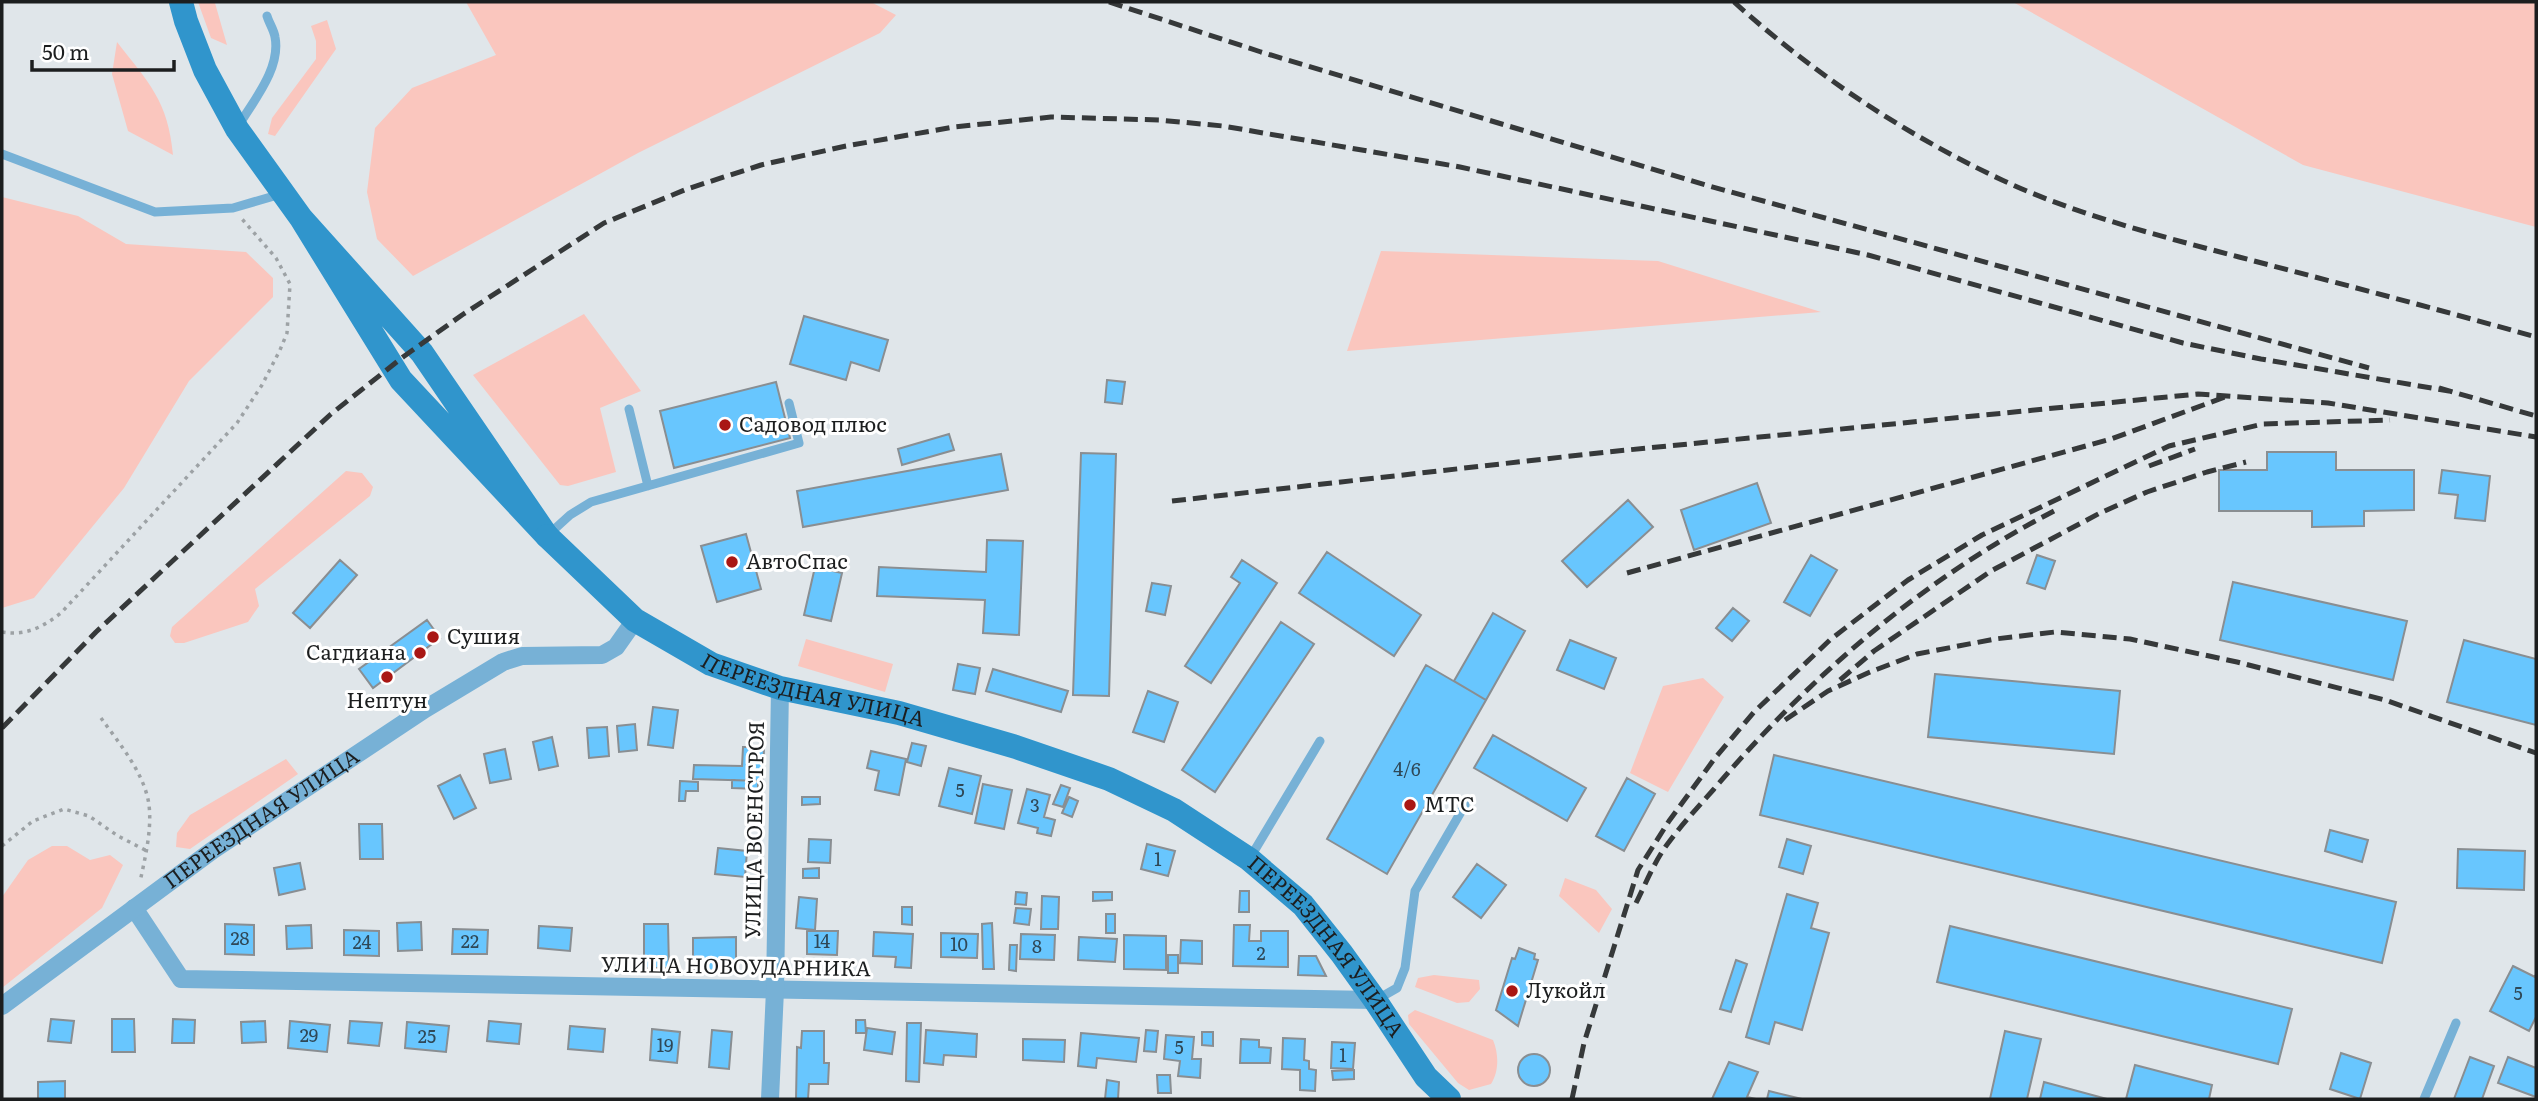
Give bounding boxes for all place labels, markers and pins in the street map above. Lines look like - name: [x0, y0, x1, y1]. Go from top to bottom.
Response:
- place label: Садовод плюс: [739, 407, 887, 438]
- marker: Садовод плюс: [717, 417, 733, 433]
- place label: АвтоСпас: [746, 544, 848, 575]
- marker: АвтоСпас: [724, 554, 740, 570]
- place label: Сушия: [447, 619, 520, 650]
- marker: Сушия: [425, 629, 441, 645]
- place label: Сагдиана: [306, 635, 407, 666]
- marker: Сагдиана: [412, 645, 428, 661]
- marker: Нептун: [379, 669, 395, 685]
- place label: Нептун: [347, 683, 427, 714]
- place label: МТС: [1424, 787, 1475, 818]
- marker: МТС: [1402, 797, 1418, 813]
- place label: Лукойл: [1526, 973, 1606, 1004]
- marker: Лукойл: [1504, 983, 1520, 999]

